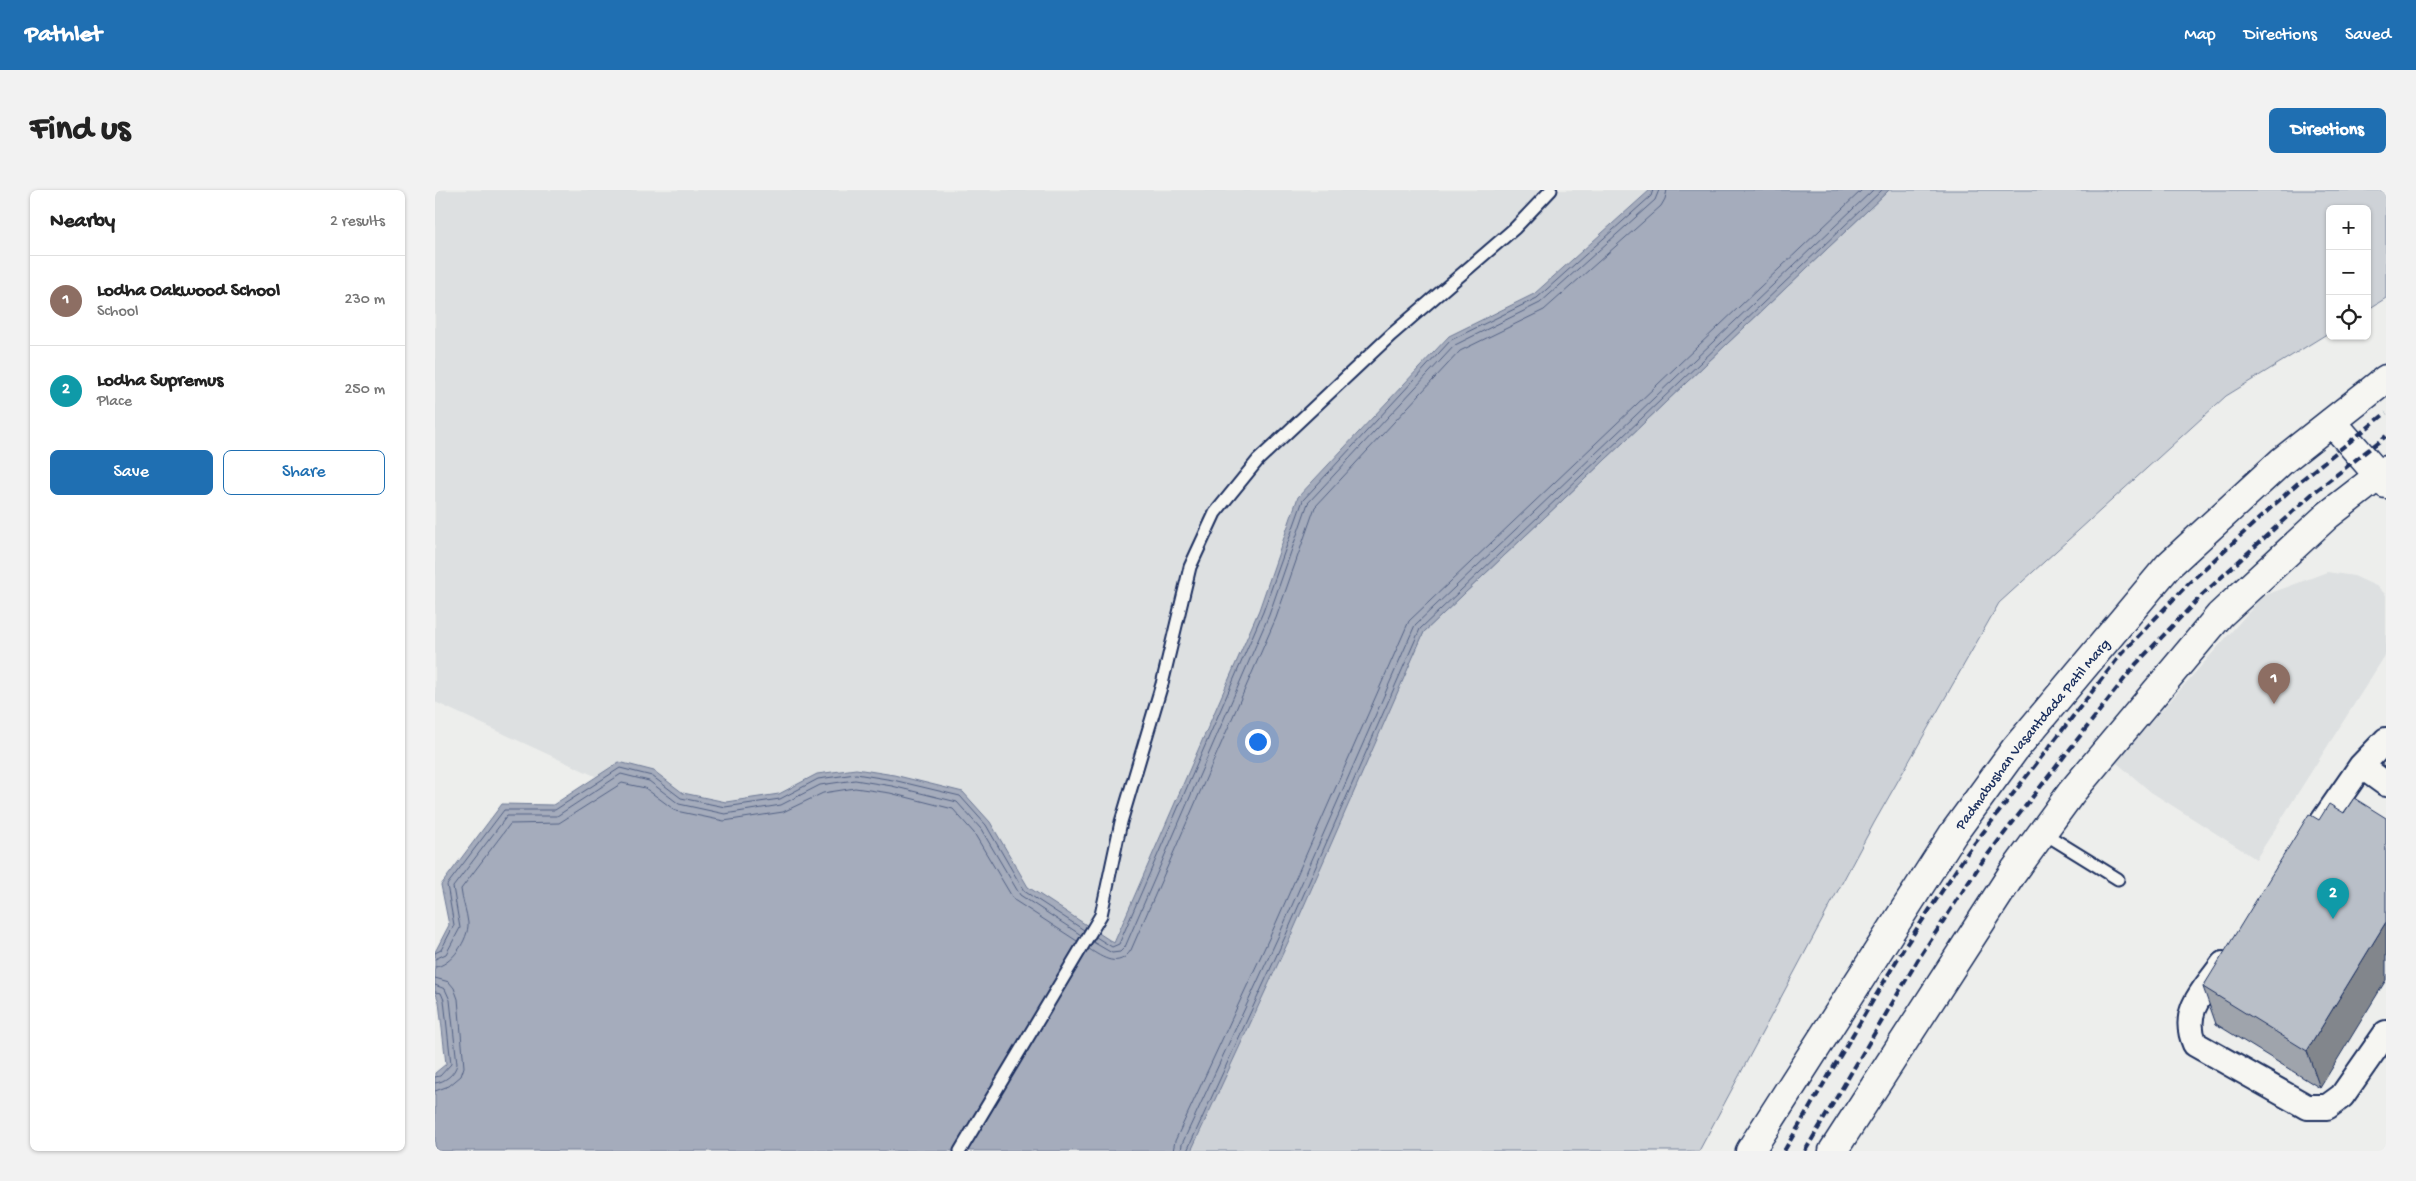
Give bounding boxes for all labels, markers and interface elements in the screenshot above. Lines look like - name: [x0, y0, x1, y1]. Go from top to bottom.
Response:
- text: Pathlet: [25, 21, 102, 50]
- text: Map: [2184, 25, 2216, 46]
- text: Directions: [2244, 25, 2317, 46]
- text: Saved: [2345, 25, 2391, 46]
- button: Directions: [2269, 108, 2386, 153]
- text: Find us: [30, 110, 130, 151]
- map controls: [2326, 205, 2371, 340]
- button: +: [2326, 205, 2371, 250]
- text: Nearby: [50, 210, 115, 235]
- text: 2 results: [330, 213, 385, 232]
- button: −: [2326, 250, 2371, 295]
- text: Lodha Oakwood School: [97, 280, 280, 303]
- text: 1: [63, 291, 69, 310]
- text: 230 m: [345, 291, 385, 310]
- button: locate: [2326, 295, 2371, 340]
- text: School: [97, 303, 139, 322]
- text: Lodha Supremus: [97, 370, 223, 393]
- text: 2: [62, 381, 70, 400]
- text: 250 m: [345, 381, 385, 400]
- text: Place: [97, 393, 132, 412]
- button: Save: [50, 450, 213, 495]
- button: Share: [223, 450, 385, 495]
- street label: Padmabushan Vasantdada Patil Marg: [1951, 636, 2115, 835]
- pin: 1: [2258, 663, 2290, 704]
- your location: [1245, 729, 1271, 755]
- pin: 2: [2317, 878, 2349, 919]

